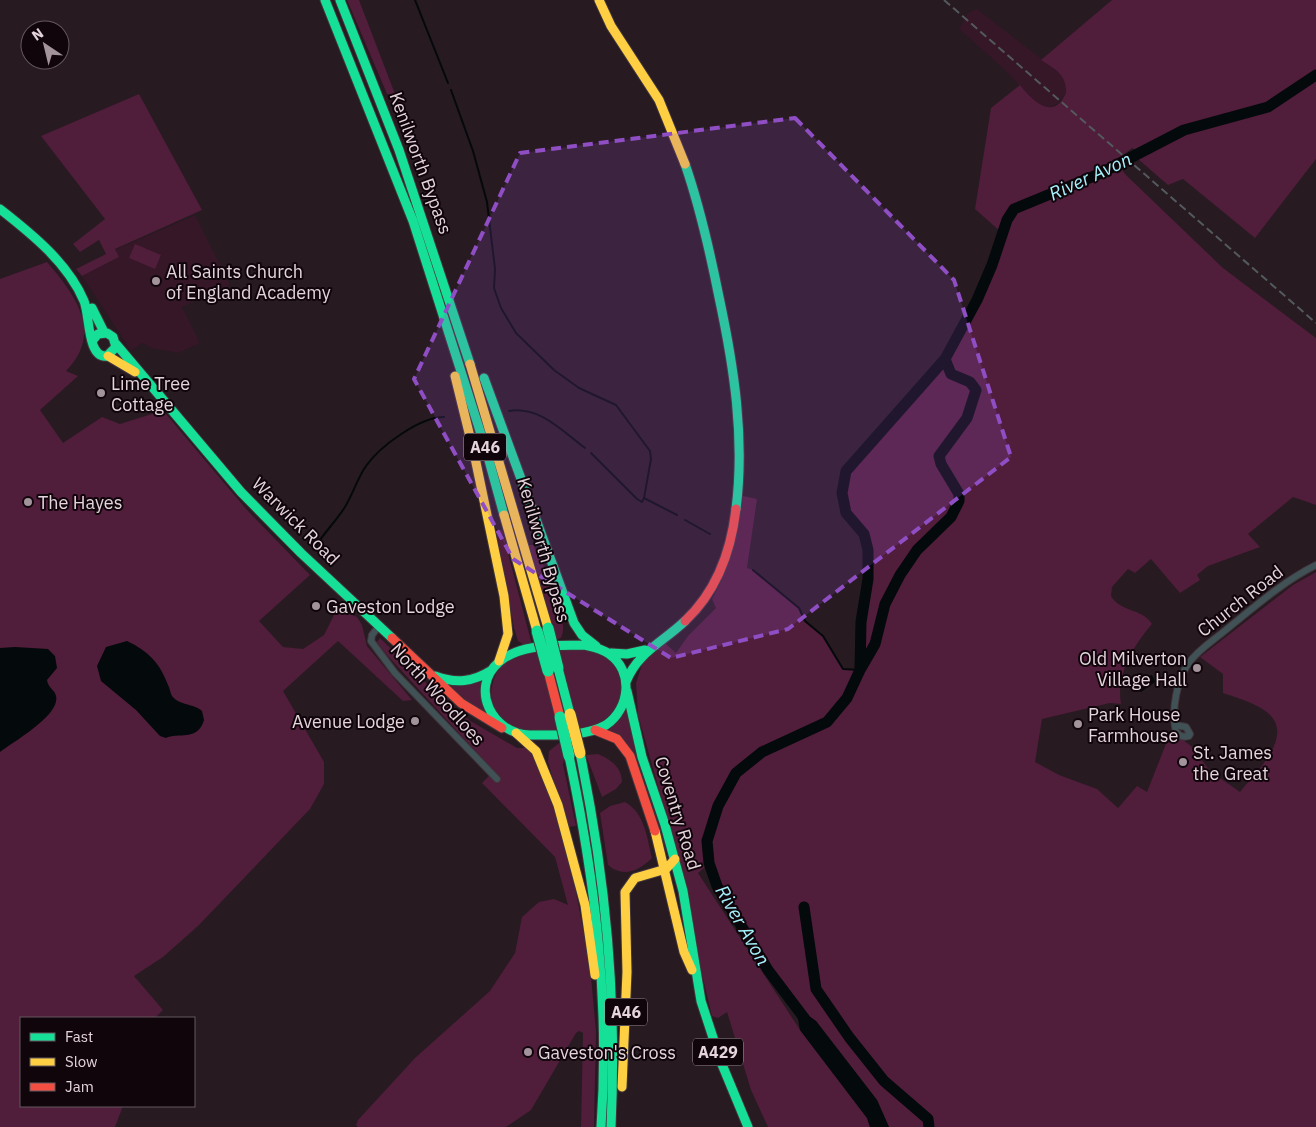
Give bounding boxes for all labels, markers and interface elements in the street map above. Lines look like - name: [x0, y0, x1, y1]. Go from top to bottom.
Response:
- north arrow: [20, 20, 70, 70]
- text: N: [28, 24, 47, 45]
- street label: Kenilworth Bypass: [385, 89, 457, 237]
- water label: River Avon: [1045, 146, 1135, 206]
- place label: All Saints Church of England Academy: [166, 260, 331, 304]
- marker: All Saints Church of England Academy: [150, 275, 162, 287]
- place label: Lime Tree Cottage: [111, 372, 190, 416]
- marker: Lime Tree Cottage: [95, 387, 107, 399]
- road number: A46: [464, 434, 506, 461]
- street label: Warwick Road: [247, 472, 345, 570]
- street label: Kenilworth Bypass: [512, 475, 576, 625]
- place label: The Hayes: [38, 491, 122, 514]
- marker: The Hayes: [22, 496, 34, 508]
- street label: Church Road: [1192, 560, 1288, 642]
- place label: Gaveston Lodge: [326, 595, 455, 618]
- marker: Gaveston Lodge: [310, 600, 322, 612]
- street label: North Woodloes: [386, 638, 490, 750]
- place label: Old Milverton Village Hall: [1079, 647, 1187, 691]
- marker: Old Milverton Village Hall: [1191, 662, 1203, 674]
- place label: Park House Farmhouse: [1088, 703, 1180, 747]
- place label: Avenue Lodge: [292, 710, 405, 733]
- marker: Avenue Lodge: [409, 715, 421, 727]
- marker: Park House Farmhouse: [1072, 718, 1084, 730]
- place label: St. James the Great: [1193, 741, 1272, 785]
- street label: Coventry Road: [650, 753, 706, 873]
- marker: St. James the Great: [1177, 756, 1189, 768]
- water label: River Avon: [710, 881, 776, 969]
- road number: A46: [605, 999, 647, 1026]
- legend: [20, 1017, 195, 1107]
- text: Fast: [65, 1027, 93, 1046]
- road number: A429: [693, 1038, 743, 1066]
- place label: Gaveston's Cross: [538, 1041, 676, 1064]
- marker: Gaveston's Cross: [522, 1046, 534, 1058]
- text: Slow: [65, 1052, 98, 1071]
- text: Jam: [65, 1077, 94, 1096]

